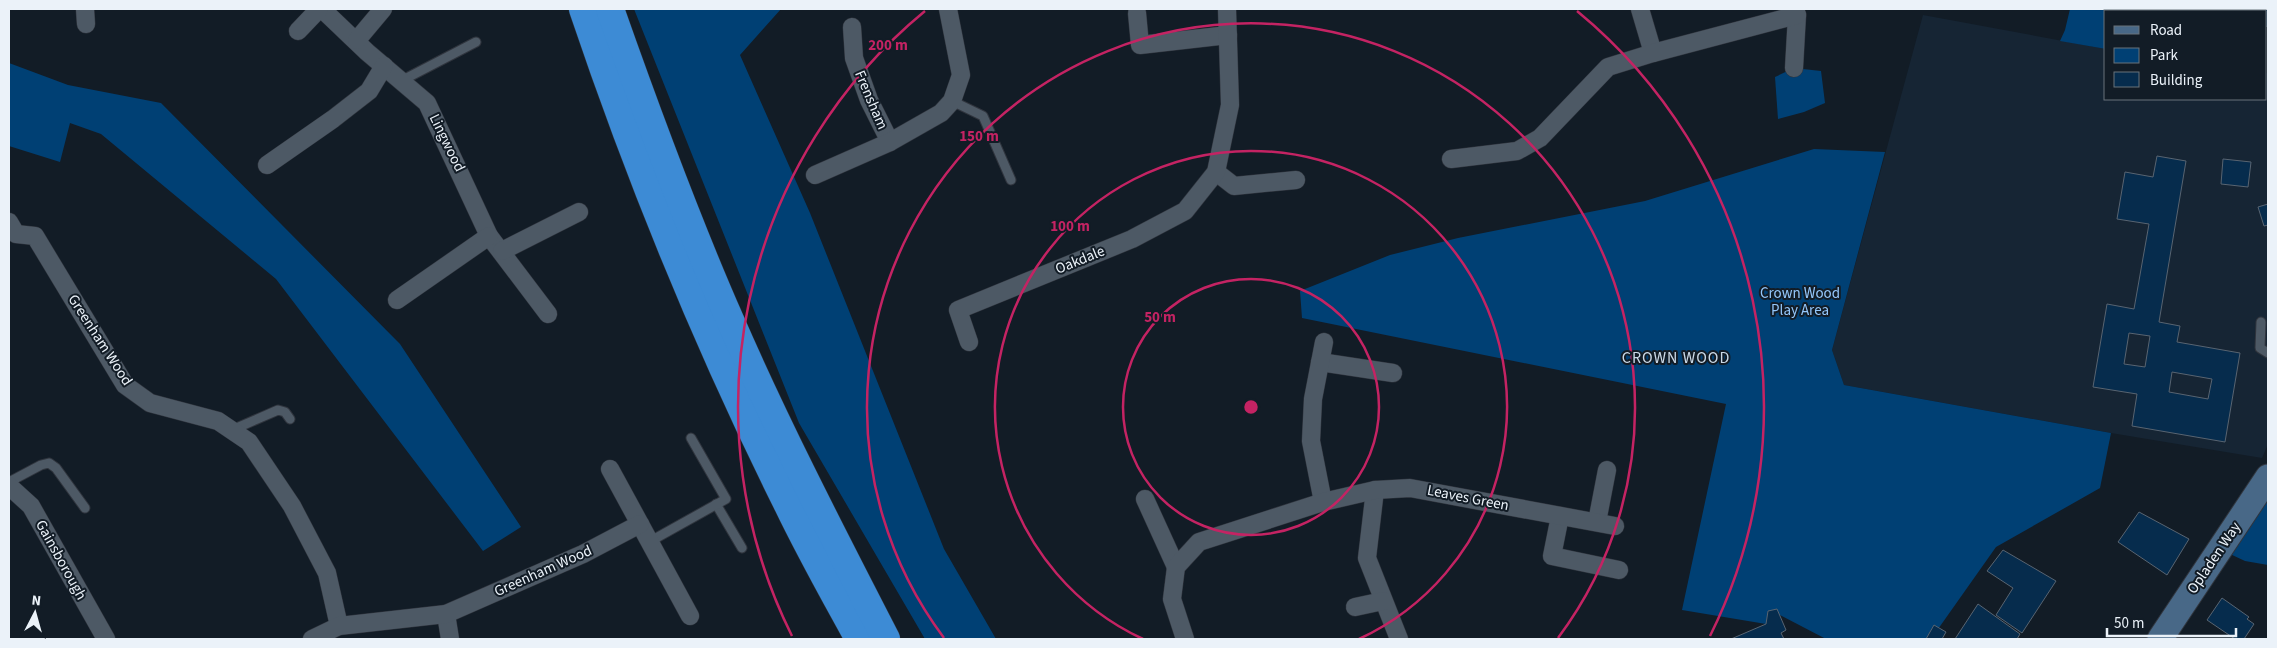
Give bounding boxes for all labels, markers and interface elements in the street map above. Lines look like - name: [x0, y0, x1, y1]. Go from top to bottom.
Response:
- legend: [2104, 10, 2267, 100]
- text: Road: [2150, 20, 2182, 41]
- text: 200 m: [868, 35, 908, 56]
- text: Park: [2150, 45, 2179, 66]
- street label: Frensham: [849, 67, 893, 133]
- text: Building: [2150, 70, 2203, 91]
- street label: Lingwood: [424, 111, 470, 175]
- text: 150 m: [959, 126, 999, 147]
- text: 100 m: [1050, 216, 1090, 237]
- street label: Oakdale: [1052, 241, 1108, 279]
- park label: Crown Wood Play Area: [1760, 283, 1840, 321]
- street label: Greenham Wood: [63, 290, 137, 390]
- text: 50 m: [1144, 307, 1176, 328]
- district label: CROWN WOOD: [1622, 347, 1730, 369]
- centre of rings: [1242, 398, 1260, 416]
- street label: Leaves Green: [1425, 480, 1511, 516]
- street label: Gainsborough: [30, 516, 92, 604]
- street label: Opladen Way: [2182, 518, 2246, 598]
- street label: Greenham Wood: [491, 540, 595, 602]
- north arrow: [10, 588, 60, 638]
- text: N: [31, 591, 42, 611]
- scale bar: [2107, 606, 2236, 638]
- text: 50 m: [2114, 613, 2144, 634]

